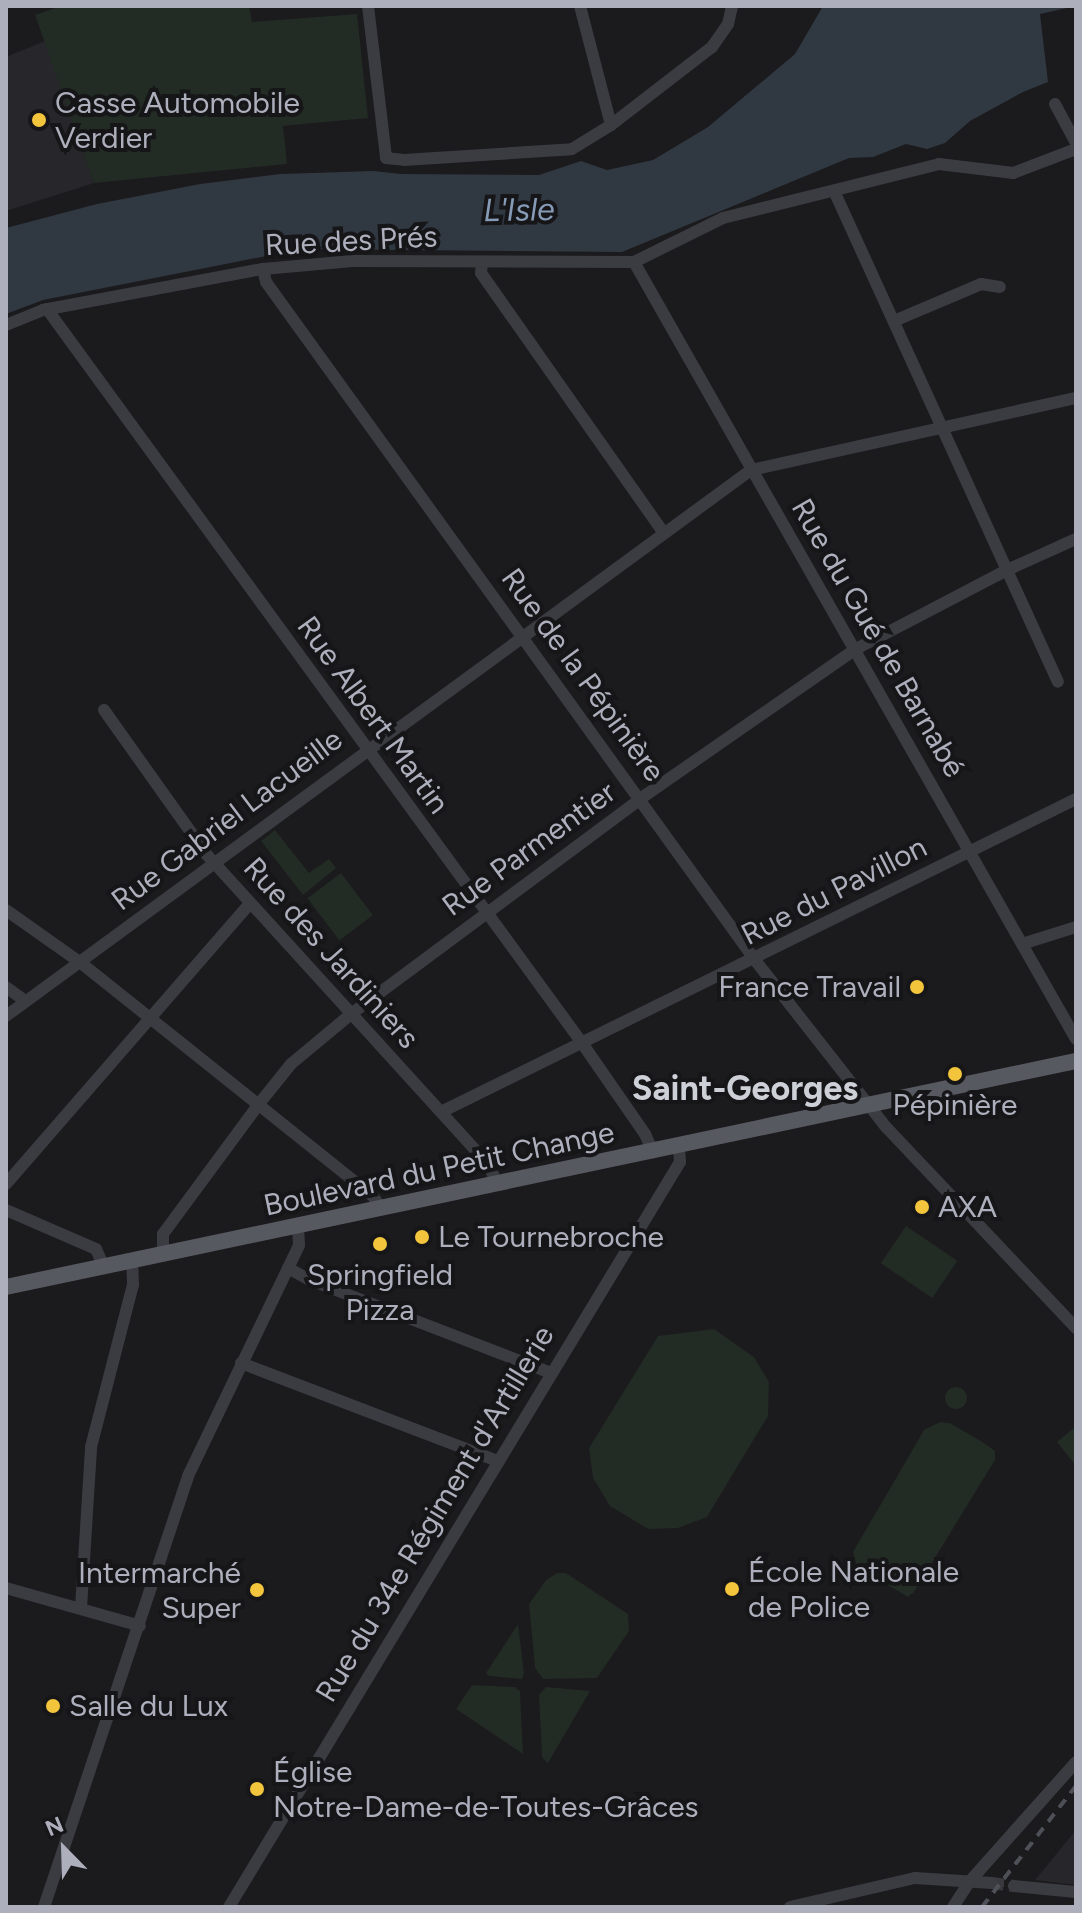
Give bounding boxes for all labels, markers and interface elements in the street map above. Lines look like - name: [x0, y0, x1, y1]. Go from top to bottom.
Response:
- place label: Casse Automobile Verdier: [55, 85, 300, 156]
- marker: Casse Automobile Verdier: [30, 111, 48, 129]
- water label: L'Isle: [483, 190, 555, 230]
- street label: Rue des Prés: [264, 219, 438, 263]
- street label: Rue du Gué de Barnabé: [784, 492, 972, 784]
- street label: Rue de la Pépinière: [494, 561, 672, 789]
- street label: Rue Albert Martin: [289, 609, 457, 821]
- street label: Rue Gabriel Lacueille: [105, 722, 349, 918]
- street label: Rue Parmentier: [435, 774, 623, 924]
- street label: Rue du Pavillon: [735, 829, 933, 953]
- street label: Rue des Jardiniers: [236, 850, 426, 1056]
- place label: France Travail: [718, 969, 901, 1005]
- marker: France Travail: [908, 978, 926, 996]
- marker: Pépinière: [946, 1065, 964, 1083]
- district label: Saint-Georges: [632, 1069, 858, 1109]
- place label: Pépinière: [893, 1087, 1017, 1123]
- street label: Boulevard du Petit Change: [260, 1114, 618, 1224]
- place label: AXA: [938, 1189, 997, 1225]
- marker: AXA: [913, 1198, 931, 1216]
- place label: Le Tournebroche: [438, 1219, 664, 1255]
- marker: Le Tournebroche: [413, 1228, 431, 1246]
- marker: Springfield Pizza: [371, 1235, 389, 1253]
- place label: Springfield Pizza: [307, 1257, 453, 1328]
- street label: Rue du 34e Régiment d'Artillerie: [308, 1319, 562, 1709]
- place label: École Nationale de Police: [748, 1554, 959, 1624]
- place label: Intermarché Super: [78, 1555, 241, 1626]
- marker: École Nationale de Police: [723, 1580, 741, 1598]
- marker: Intermarché Super: [248, 1581, 266, 1599]
- place label: Salle du Lux: [69, 1688, 228, 1724]
- marker: Salle du Lux: [44, 1697, 62, 1715]
- place label: Église Notre-Dame-de-Toutes-Grâces: [273, 1754, 699, 1824]
- marker: Église Notre-Dame-de-Toutes-Grâces: [248, 1780, 266, 1798]
- north arrow: [24, 1809, 104, 1889]
- text: N: [41, 1811, 68, 1842]

